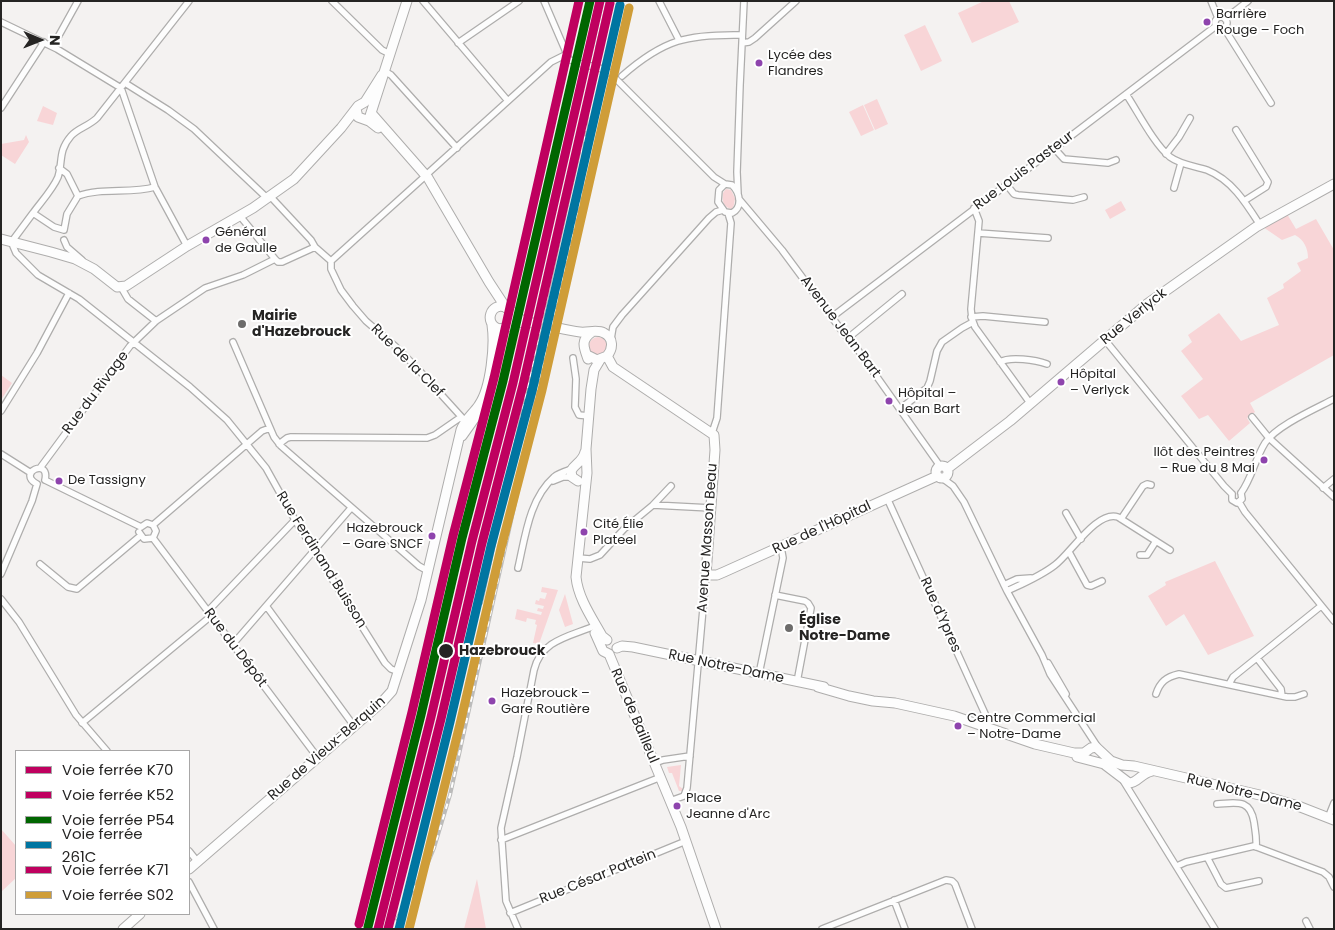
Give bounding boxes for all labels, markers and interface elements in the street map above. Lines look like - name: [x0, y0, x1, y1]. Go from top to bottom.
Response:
- place label: Barrière Rouge – Foch: [1216, 7, 1304, 38]
- north arrow: [15, 15, 65, 65]
- marker: Barrière Rouge – Foch: [1202, 17, 1212, 27]
- text: N: [45, 35, 65, 46]
- place label: Lycée des Flandres: [768, 48, 832, 79]
- marker: Lycée des Flandres: [754, 58, 764, 68]
- street label: Rue Louis Pasteur: [971, 128, 1077, 214]
- place label: Général de Gaulle: [215, 225, 277, 256]
- marker: Général de Gaulle: [201, 235, 211, 245]
- street label: Avenue Jean Bart: [796, 273, 884, 381]
- street label: Rue Verlyck: [1098, 285, 1170, 349]
- place label: Mairie d'Hazebrouck: [252, 308, 351, 341]
- marker: Mairie d'Hazebrouck: [236, 318, 248, 330]
- street label: Rue de la Clef: [367, 321, 447, 401]
- street label: Rue du Rivage: [59, 348, 133, 438]
- place label: Hôpital – Verlyck: [1070, 367, 1129, 398]
- marker: Hôpital – Verlyck: [1056, 377, 1066, 387]
- place label: Hôpital – Jean Bart: [898, 386, 960, 417]
- marker: Hôpital – Jean Bart: [884, 396, 894, 406]
- place label: Ilôt des Peintres – Rue du 8 Mai: [1153, 445, 1255, 476]
- marker: Ilôt des Peintres – Rue du 8 Mai: [1259, 455, 1269, 465]
- street label: Avenue Masson Beau: [694, 463, 722, 613]
- place label: De Tassigny: [68, 473, 146, 489]
- marker: De Tassigny: [54, 476, 64, 486]
- street label: Rue Ferdinand Buisson: [272, 489, 370, 631]
- street label: Rue de l'Hôpital: [770, 498, 874, 558]
- place label: Cité Élie Plateel: [593, 517, 644, 548]
- place label: Hazebrouck – Gare SNCF: [342, 521, 423, 552]
- marker: Cité Élie Plateel: [579, 527, 589, 537]
- marker: Hazebrouck – Gare SNCF: [427, 531, 437, 541]
- street label: Rue d'Ypres: [916, 575, 964, 655]
- street label: Rue du Dépôt: [200, 605, 270, 691]
- place label: Église Notre-Dame: [799, 612, 890, 644]
- marker: Église Notre-Dame: [783, 622, 795, 634]
- marker: Hazebrouck: [437, 642, 455, 660]
- place label: Hazebrouck: [459, 643, 545, 659]
- street label: Rue Notre-Dame: [667, 647, 785, 687]
- street label: Rue de Bailleul: [606, 666, 662, 766]
- place label: Hazebrouck – Gare Routière: [501, 686, 590, 717]
- street label: Rue de Vieux-Berquin: [265, 693, 389, 805]
- marker: Hazebrouck – Gare Routière: [487, 696, 497, 706]
- place label: Centre Commercial – Notre-Dame: [967, 711, 1096, 742]
- marker: Centre Commercial – Notre-Dame: [953, 721, 963, 731]
- legend: [15, 750, 190, 915]
- text: Voie ferrée K70: [62, 759, 173, 780]
- street label: Rue Notre-Dame: [1185, 771, 1303, 815]
- text: Voie ferrée K52: [62, 784, 174, 805]
- place label: Place Jeanne d'Arc: [686, 791, 770, 822]
- marker: Place Jeanne d'Arc: [672, 801, 682, 811]
- text: Voie ferrée P54: [62, 809, 174, 830]
- text: Voie ferrée 261C: [62, 823, 143, 867]
- street label: Rue César Pattein: [537, 846, 659, 908]
- text: Voie ferrée K71: [62, 859, 169, 880]
- text: Voie ferrée S02: [62, 884, 174, 905]

